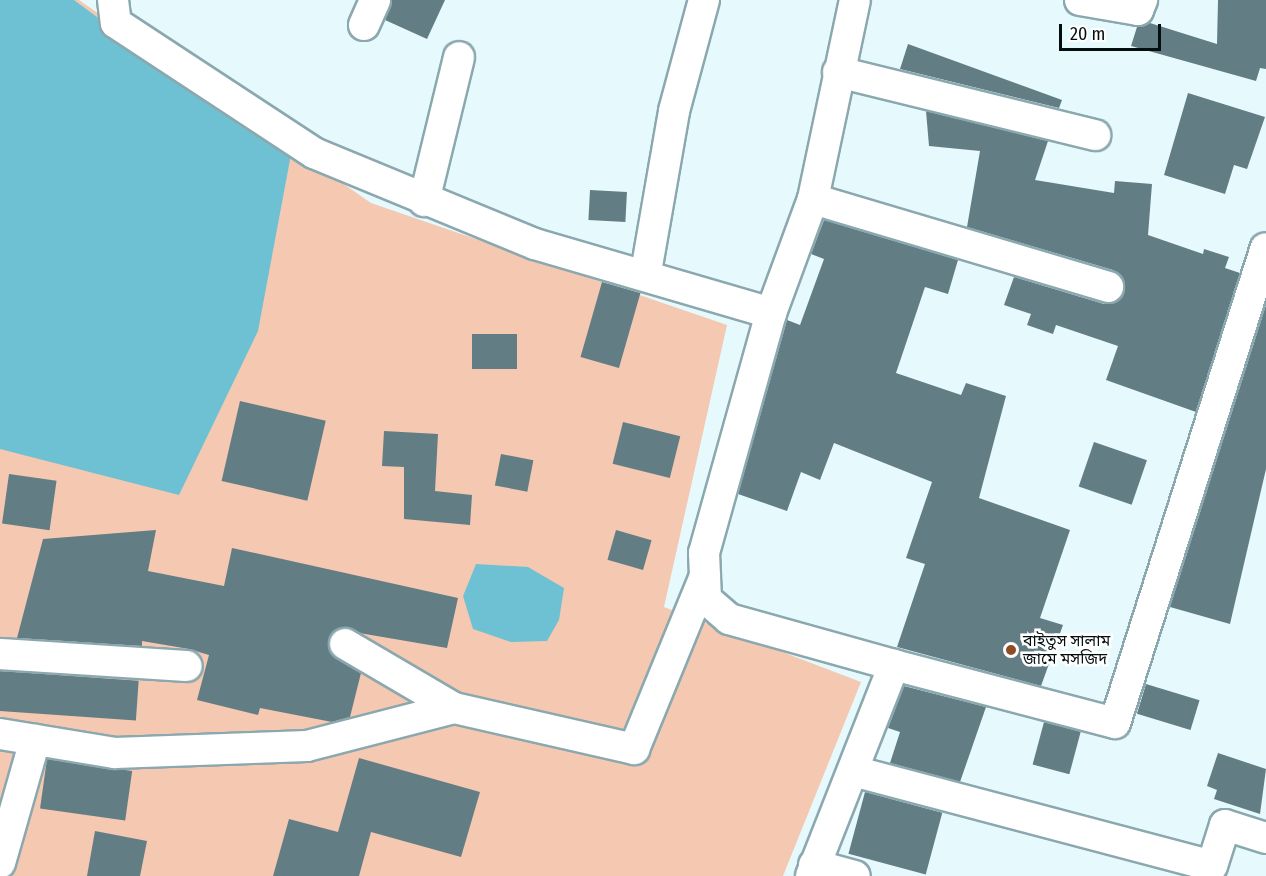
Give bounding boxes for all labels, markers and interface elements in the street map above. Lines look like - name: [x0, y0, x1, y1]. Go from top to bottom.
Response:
- scale bar: [1062, 12, 1164, 50]
- text: 20 m: [1070, 23, 1105, 45]
- place label: বাইতুস সালাম জামে মসজিদ: [1023, 631, 1110, 669]
- marker: বাইতুস সালাম জামে মসজিদ: [1004, 643, 1018, 657]

